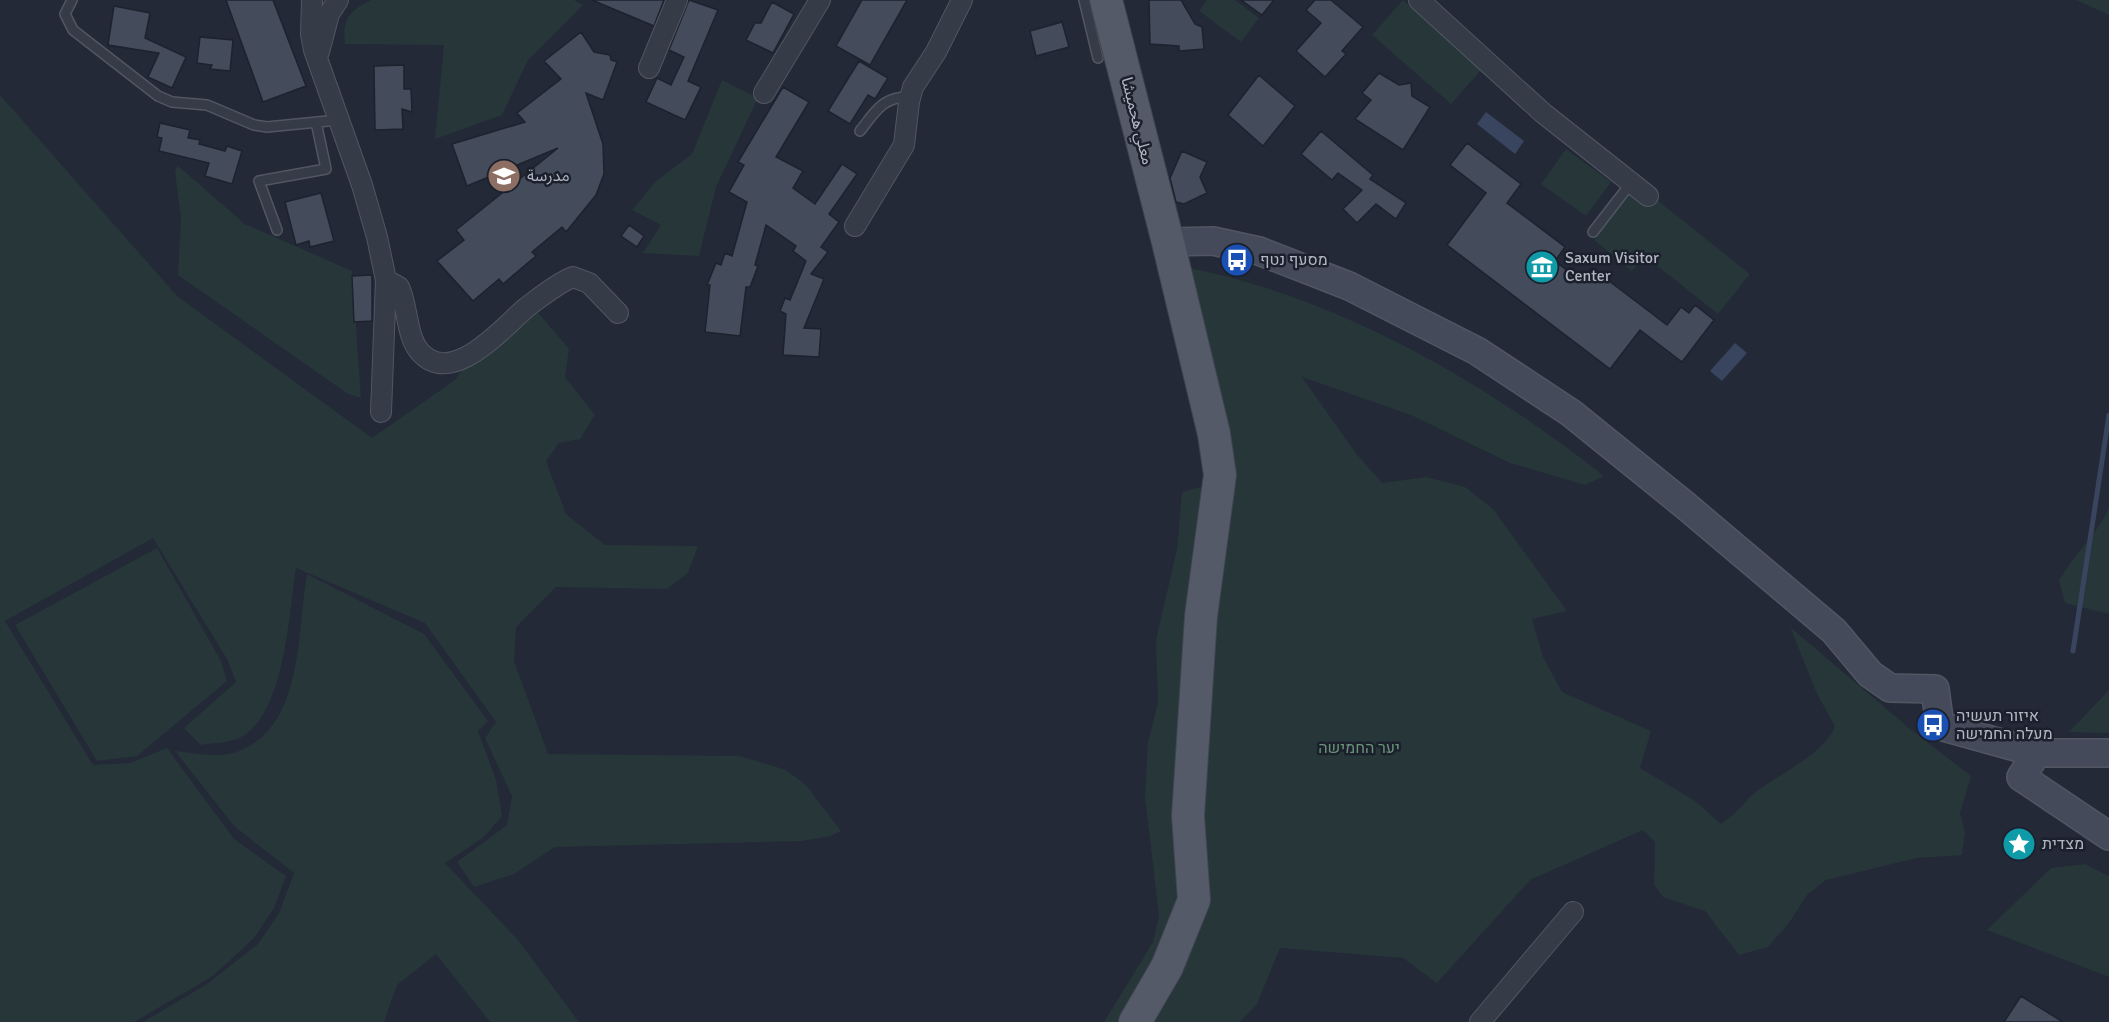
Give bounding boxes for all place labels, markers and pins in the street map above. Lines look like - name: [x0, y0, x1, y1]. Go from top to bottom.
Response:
- school or university icon: مدرسة: [486, 158, 522, 194]
- place label: مدرسة: [527, 166, 570, 186]
- bus stop icon: מסעף נטף: [1219, 242, 1255, 278]
- place label: Saxum Visitor Center: [1565, 248, 1659, 286]
- museum icon: Saxum Visitor Center: [1524, 249, 1560, 285]
- place label: מסעף נטף: [1260, 250, 1328, 270]
- place label: איזור תעשיה מעלה החמישה: [1956, 706, 2053, 744]
- bus stop icon: איזור תעשיה מעלה החמישה: [1915, 707, 1951, 743]
- place icon: מצדית: [2001, 826, 2037, 862]
- place label: מצדית: [2042, 834, 2084, 854]

